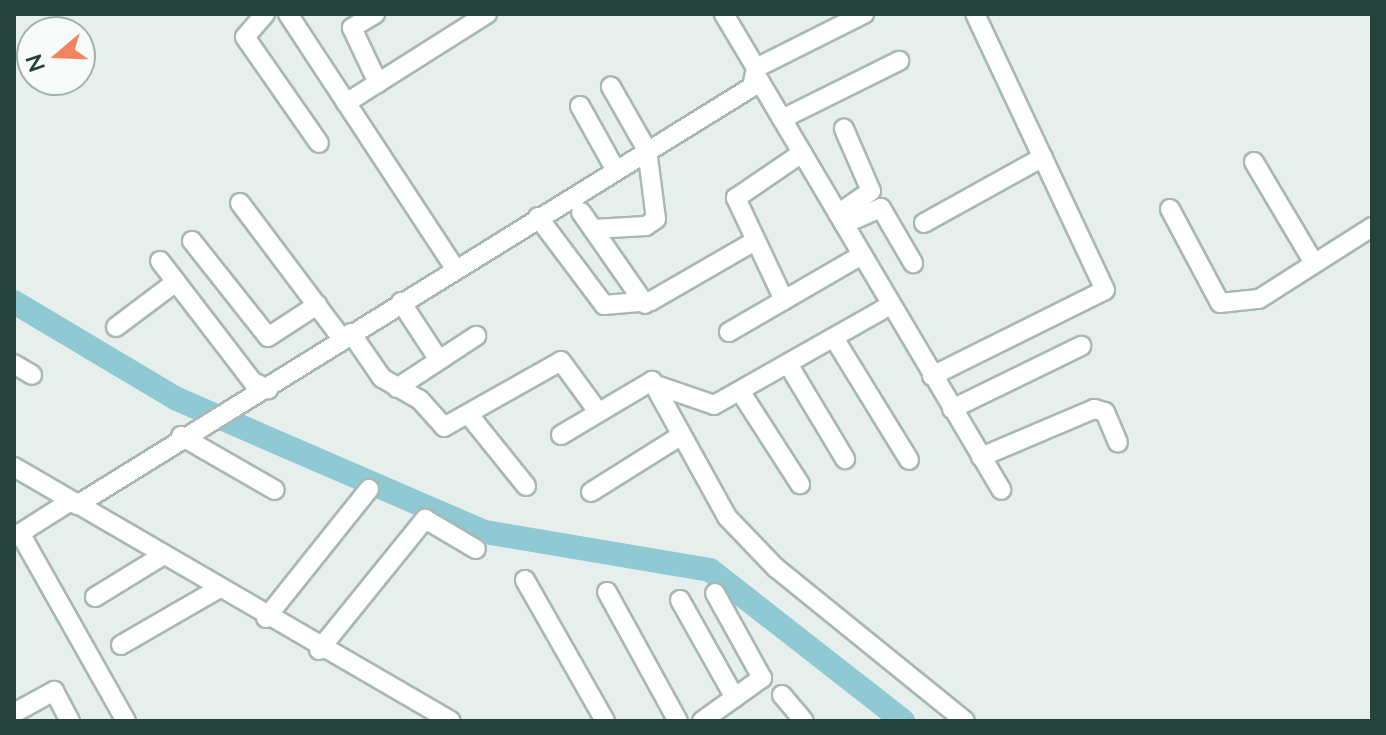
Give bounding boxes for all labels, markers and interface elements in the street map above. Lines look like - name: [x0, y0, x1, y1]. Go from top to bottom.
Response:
- north arrow: [16, 16, 96, 96]
- text: N: [19, 51, 50, 76]

